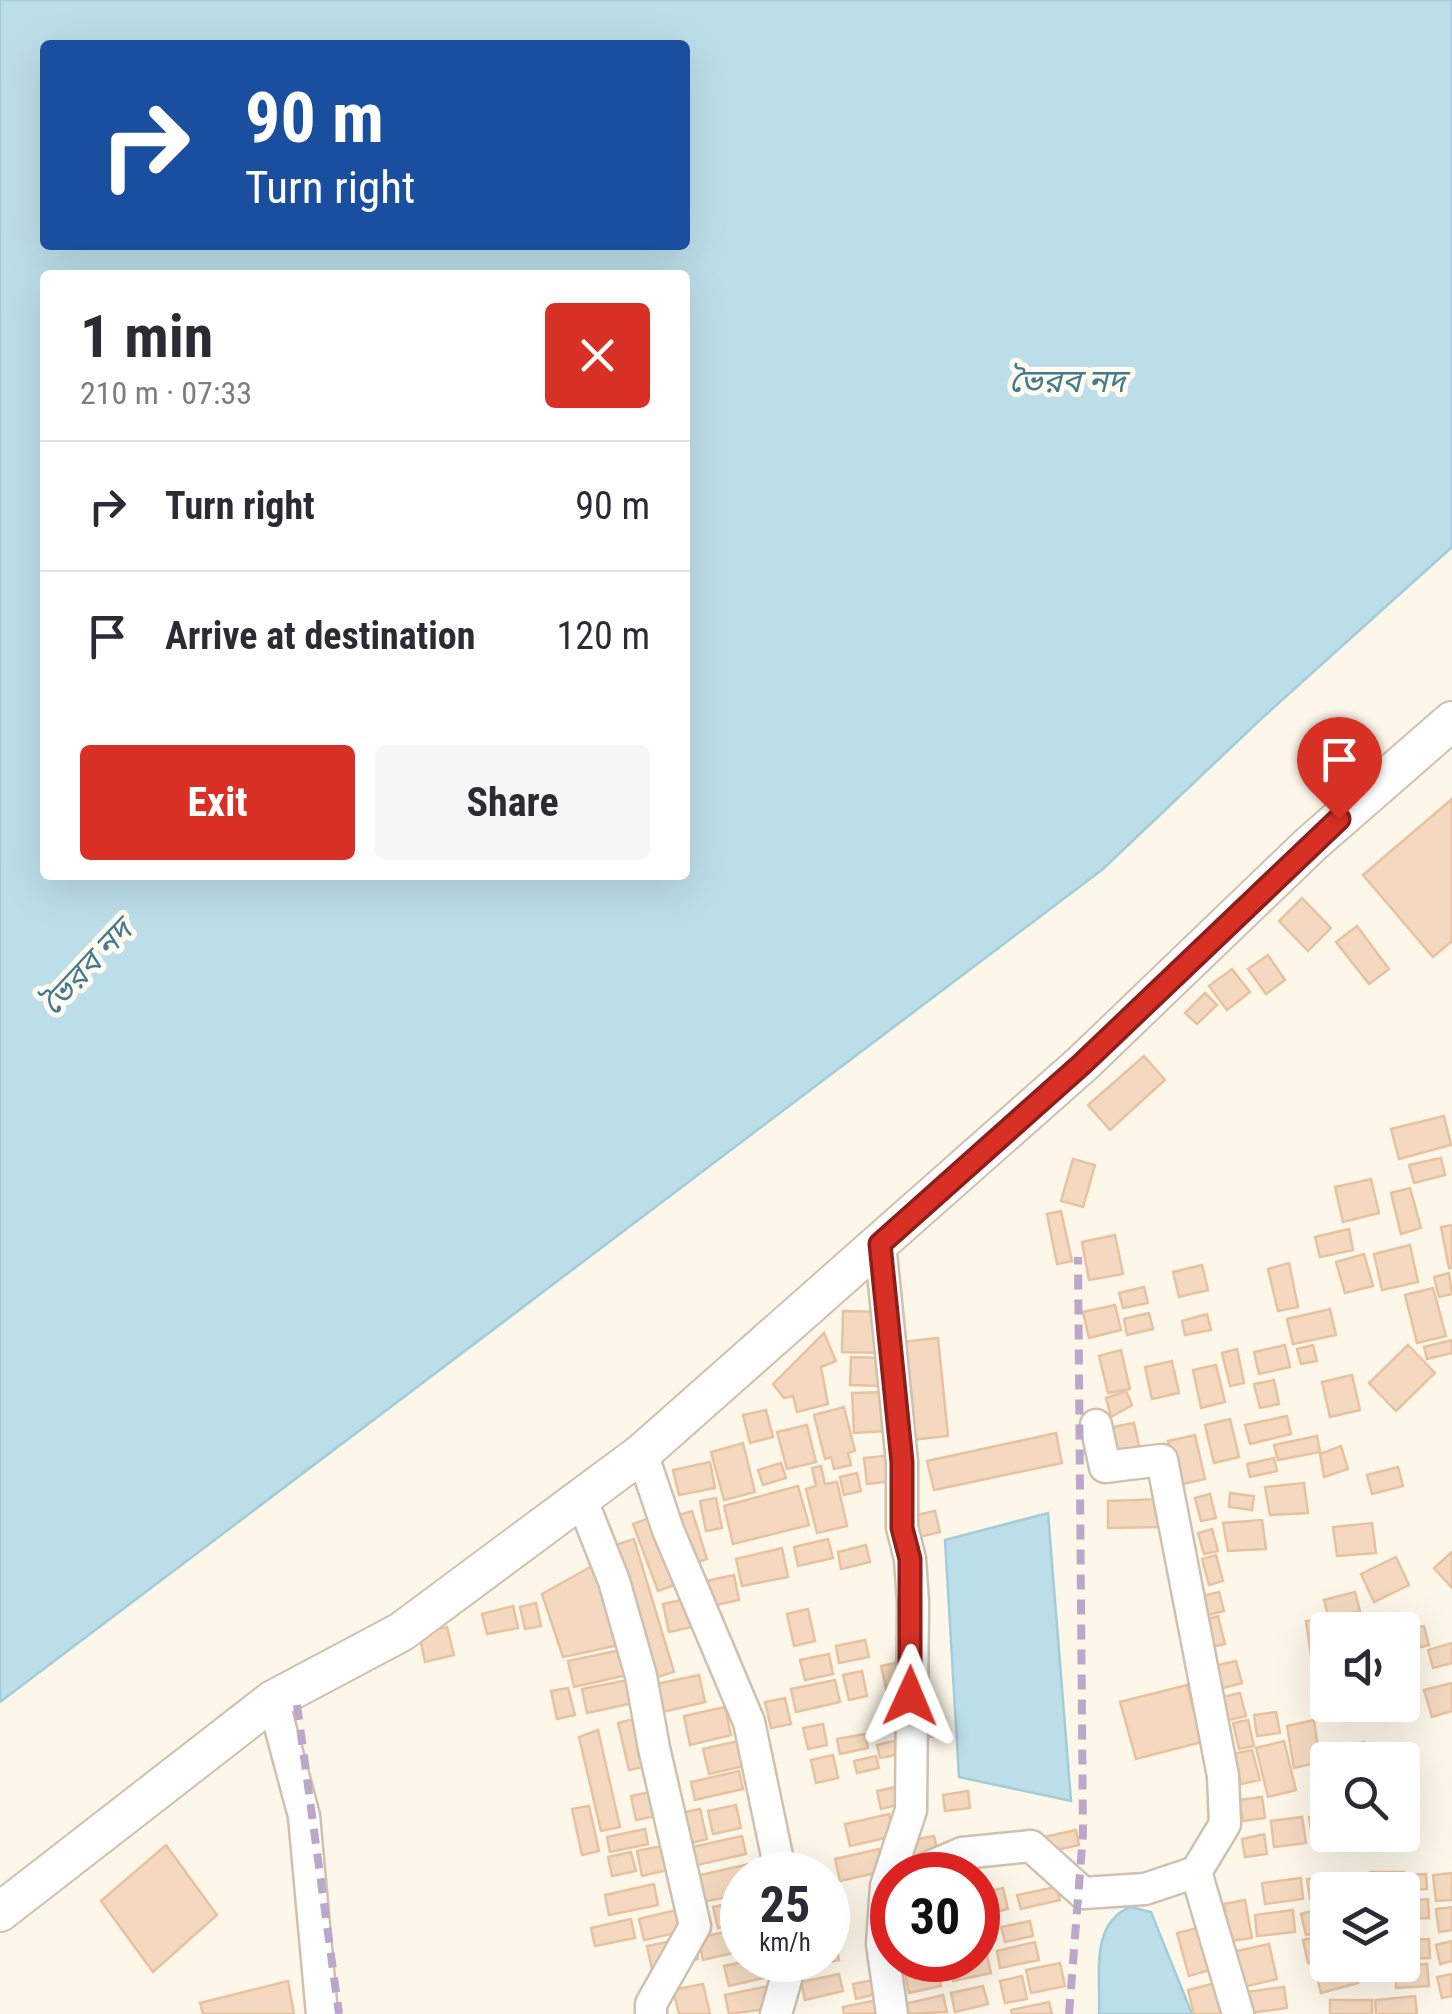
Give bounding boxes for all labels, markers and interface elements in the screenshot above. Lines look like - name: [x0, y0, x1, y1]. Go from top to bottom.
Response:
- text: 90 m: [245, 77, 384, 159]
- icon: right: [80, 80, 210, 210]
- text: Turn right: [245, 161, 415, 214]
- text: 1 min: [80, 301, 213, 372]
- button: close: [545, 303, 650, 408]
- water label: ভৈরব নদ: [1009, 362, 1130, 400]
- text: 210 m · 07:33: [80, 374, 252, 412]
- icon: right: [80, 479, 135, 534]
- text: Turn right: [165, 484, 315, 528]
- text: 90 m: [575, 484, 650, 528]
- icon: arrive: [80, 609, 135, 664]
- text: Arrive at destination: [165, 614, 475, 658]
- text: 120 m: [556, 614, 650, 658]
- pin: [1297, 717, 1382, 820]
- icon: arrive: [1312, 732, 1367, 787]
- button: Exit: [80, 745, 355, 860]
- button: Share: [375, 745, 650, 860]
- water label: ভৈরব নদ: [32, 908, 143, 1023]
- map controls: [1310, 1612, 1420, 1982]
- button: sound: [1310, 1612, 1420, 1722]
- position arrow: [858, 1644, 962, 1748]
- button: search: [1310, 1742, 1420, 1852]
- speed limit sign: 30: [870, 1852, 1000, 1982]
- button: layers: [1310, 1872, 1420, 1982]
- text: 25: [760, 1876, 810, 1934]
- text: km/h: [759, 1928, 811, 1957]

